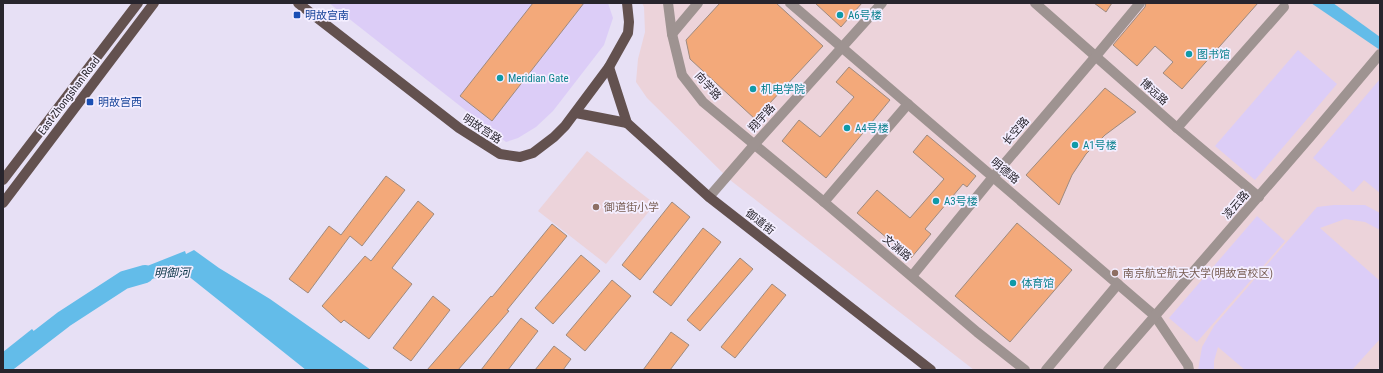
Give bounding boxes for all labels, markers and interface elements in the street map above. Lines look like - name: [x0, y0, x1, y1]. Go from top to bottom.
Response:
- place label: 明故宫南: [305, 9, 349, 22]
- place label: A6号楼: [848, 9, 882, 22]
- marker: 明故宫南: [292, 10, 302, 20]
- marker: A6号楼: [835, 10, 845, 20]
- place label: 图书馆: [1197, 48, 1230, 61]
- marker: 图书馆: [1184, 49, 1194, 59]
- street label: East Zhongshan Road: [35, 54, 103, 138]
- street label: 向学路: [692, 69, 724, 103]
- place label: Meridian Gate: [508, 72, 569, 85]
- marker: Meridian Gate: [495, 73, 505, 83]
- street label: 博远路: [1137, 76, 1171, 108]
- place label: 机电学院: [761, 83, 805, 96]
- marker: 机电学院: [748, 84, 758, 94]
- place label: 明故宫西: [98, 96, 142, 109]
- marker: 明故宫西: [85, 97, 95, 107]
- street label: 翔宇路: [746, 101, 778, 135]
- street label: 明故宫路: [460, 112, 504, 146]
- street label: 长空路: [1000, 114, 1032, 148]
- place label: A4号楼: [855, 122, 889, 135]
- marker: A4号楼: [842, 123, 852, 133]
- place label: A1号楼: [1083, 139, 1117, 152]
- marker: A1号楼: [1070, 140, 1080, 150]
- street label: 明德路: [988, 155, 1022, 187]
- street label: 凌云路: [1220, 188, 1252, 222]
- place label: A3号楼: [944, 195, 978, 208]
- marker: A3号楼: [931, 196, 941, 206]
- place label: 御道街小学: [603, 201, 659, 214]
- marker: 御道街小学: [591, 202, 601, 212]
- street label: 御道街: [742, 206, 777, 237]
- street label: 文渊路: [880, 232, 914, 264]
- water label: 明御河: [154, 266, 192, 280]
- place label: 南京航空航天大学(明故宫校区): [1123, 267, 1273, 280]
- marker: 南京航空航天大学(明故宫校区): [1110, 268, 1120, 278]
- place label: 体育馆: [1021, 277, 1054, 290]
- marker: 体育馆: [1008, 278, 1018, 288]

